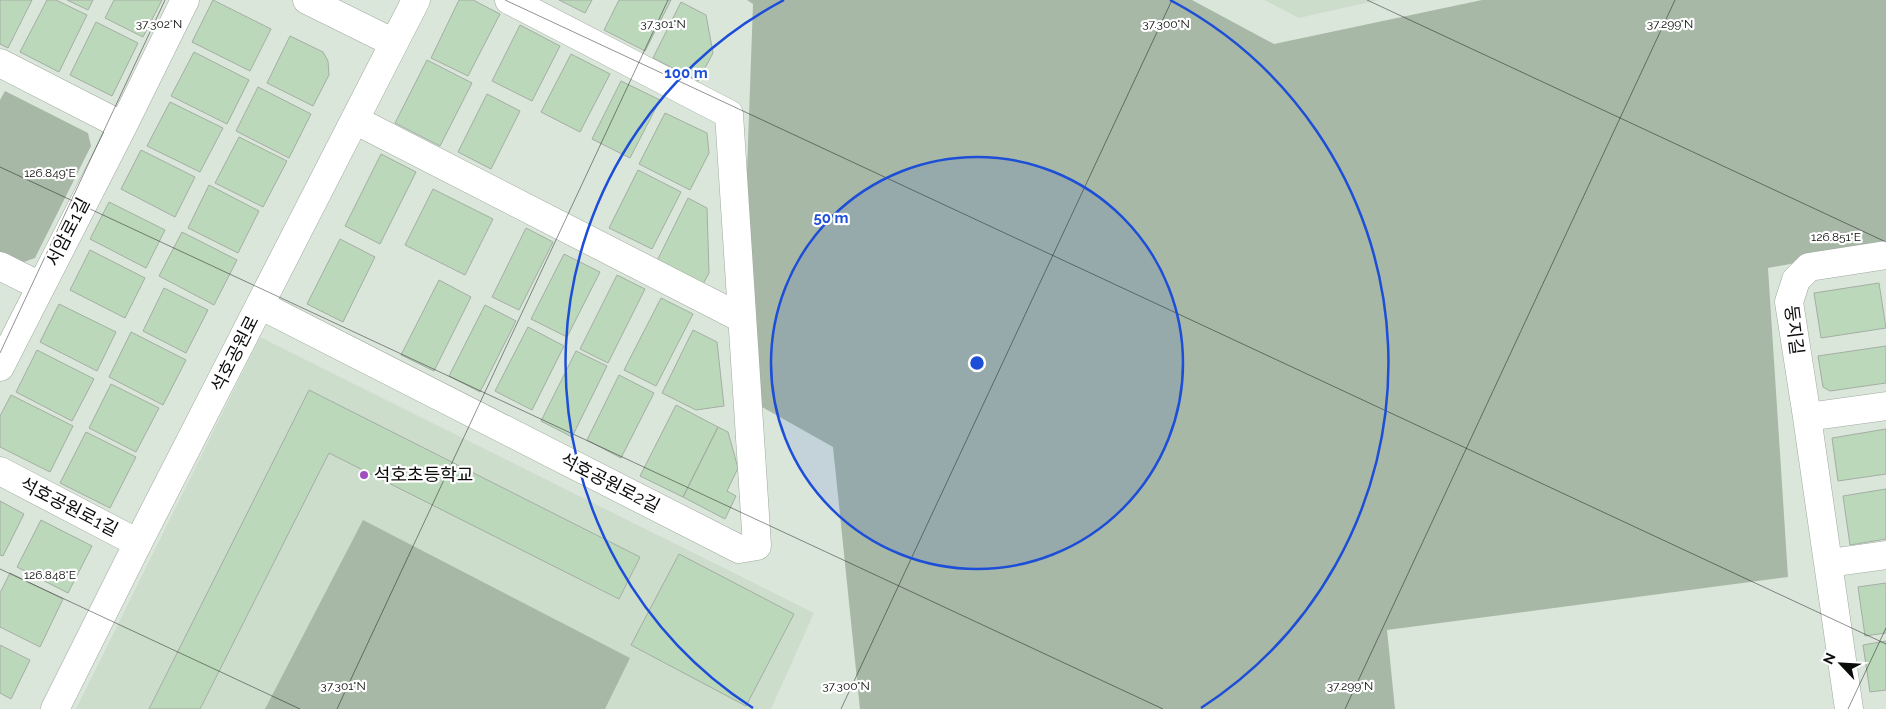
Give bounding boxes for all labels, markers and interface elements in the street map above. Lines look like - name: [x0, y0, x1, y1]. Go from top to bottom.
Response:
- text: 37.302°N: [136, 17, 182, 31]
- text: 37.301°N: [640, 17, 686, 31]
- text: 37.300°N: [1142, 17, 1190, 31]
- text: 37.299°N: [1647, 17, 1693, 31]
- text: 100 m: [664, 64, 708, 82]
- text: 126.849°E: [24, 166, 76, 180]
- street label: 서암로1길: [41, 194, 94, 269]
- text: 50 m: [813, 209, 849, 227]
- text: 126.851°E: [1811, 230, 1861, 244]
- street label: 둥지길: [1781, 304, 1808, 356]
- street label: 석호공원로: [206, 312, 263, 395]
- centre of rings: [968, 354, 986, 372]
- street label: 석호공원로2길: [557, 449, 663, 517]
- place label: 석호초등학교: [374, 464, 473, 485]
- marker: 석호초등학교: [358, 469, 370, 481]
- street label: 석호공원로1길: [17, 473, 122, 540]
- text: 126.848°E: [24, 568, 76, 582]
- north arrow: [1816, 639, 1866, 689]
- text: N: [1820, 650, 1839, 667]
- text: 37.301°N: [320, 679, 366, 693]
- text: 37.300°N: [822, 679, 870, 693]
- text: 37.299°N: [1327, 679, 1373, 693]

